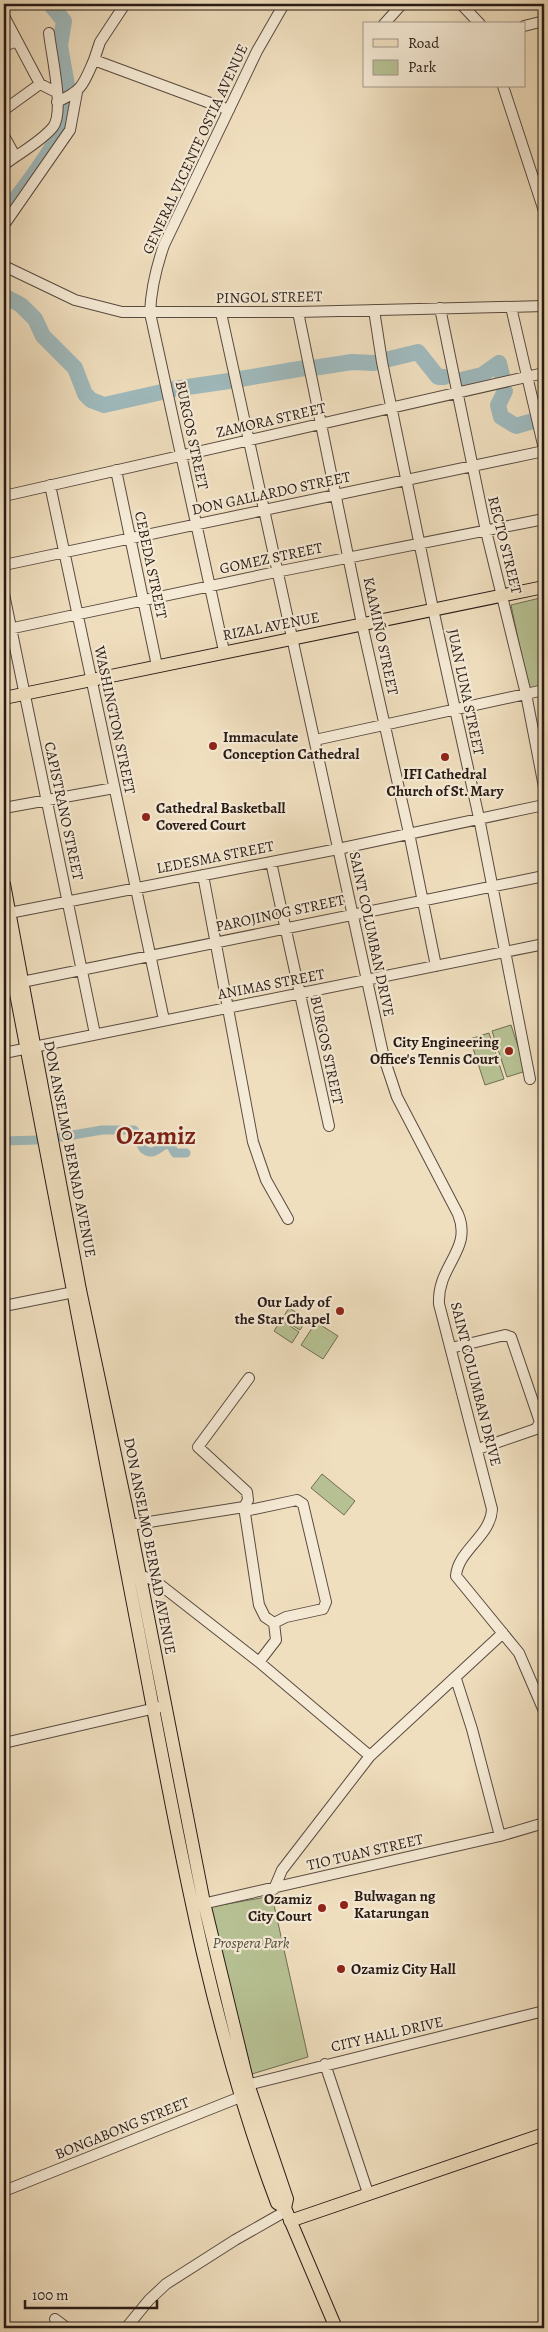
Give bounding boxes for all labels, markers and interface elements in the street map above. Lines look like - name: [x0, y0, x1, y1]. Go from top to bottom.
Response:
- legend: [363, 22, 526, 88]
- text: Road: [408, 33, 440, 53]
- street label: GENERAL VICENTE OSTIA AVENUE: [137, 41, 253, 257]
- text: Park: [408, 57, 437, 77]
- street label: PINGOL STREET: [216, 286, 323, 308]
- street label: BURGOS STREET: [171, 379, 213, 492]
- street label: ZAMORA STREET: [214, 397, 329, 442]
- street label: DON GALLARDO STREET: [190, 466, 353, 520]
- street label: RECTO STREET: [483, 494, 527, 597]
- street label: CEBEDA STREET: [130, 509, 172, 621]
- street label: GOMEZ STREET: [218, 537, 325, 579]
- street label: KAAMIÑO STREET: [359, 575, 403, 698]
- street label: RIZAL AVENUE: [221, 607, 321, 645]
- street label: JUAN LUNA STREET: [443, 627, 489, 758]
- street label: WASHINGTON STREET: [89, 643, 141, 797]
- place label: Immaculate Conception Cathedral: [223, 727, 359, 764]
- street label: CAPISTRANO STREET: [40, 740, 89, 883]
- marker: Immaculate Conception Cathedral: [207, 740, 219, 752]
- marker: IFI Cathedral Church of St. Mary: [439, 751, 451, 763]
- place label: IFI Cathedral Church of St. Mary: [387, 764, 504, 801]
- place label: Cathedral Basketball Covered Court: [156, 798, 285, 835]
- marker: Cathedral Basketball Covered Court: [140, 811, 152, 823]
- street label: LEDESMA STREET: [155, 836, 276, 878]
- street label: SAINT COLUMBAN DRIVE: [345, 850, 399, 1018]
- street label: PAROJINOG STREET: [214, 889, 347, 936]
- street label: ANIMAS STREET: [215, 964, 327, 1004]
- street label: BURGOS STREET: [306, 994, 348, 1107]
- place label: City Engineering Office's Tennis Court: [370, 1032, 499, 1069]
- street label: DON ANSELMO BERNAD AVENUE: [39, 1039, 101, 1259]
- marker: City Engineering Office's Tennis Court: [503, 1045, 515, 1057]
- district label: Ozamiz: [116, 1119, 196, 1153]
- place label: Our Lady of the Star Chapel: [235, 1292, 332, 1329]
- street label: SAINT COLUMBAN DRIVE: [446, 1300, 506, 1468]
- marker: Our Lady of the Star Chapel: [334, 1305, 346, 1317]
- street label: DON ANSELMO BERNAD AVENUE: [119, 1436, 181, 1656]
- street label: TIO TUAN STREET: [305, 1829, 426, 1875]
- place label: Bulwagan ng Katarungan: [354, 1886, 436, 1923]
- place label: Ozamiz City Court: [248, 1889, 312, 1926]
- marker: Bulwagan ng Katarungan: [338, 1899, 350, 1911]
- marker: Ozamiz City Court: [316, 1902, 328, 1914]
- park label: Prospera Park: [213, 1933, 290, 1953]
- place label: Ozamiz City Hall: [351, 1959, 456, 1979]
- marker: Ozamiz City Hall: [335, 1963, 347, 1975]
- street label: CITY HALL DRIVE: [329, 2011, 445, 2057]
- street label: BONGABONG STREET: [52, 2092, 193, 2164]
- scale bar: [25, 2277, 158, 2309]
- text: 100 m: [32, 2285, 69, 2305]

